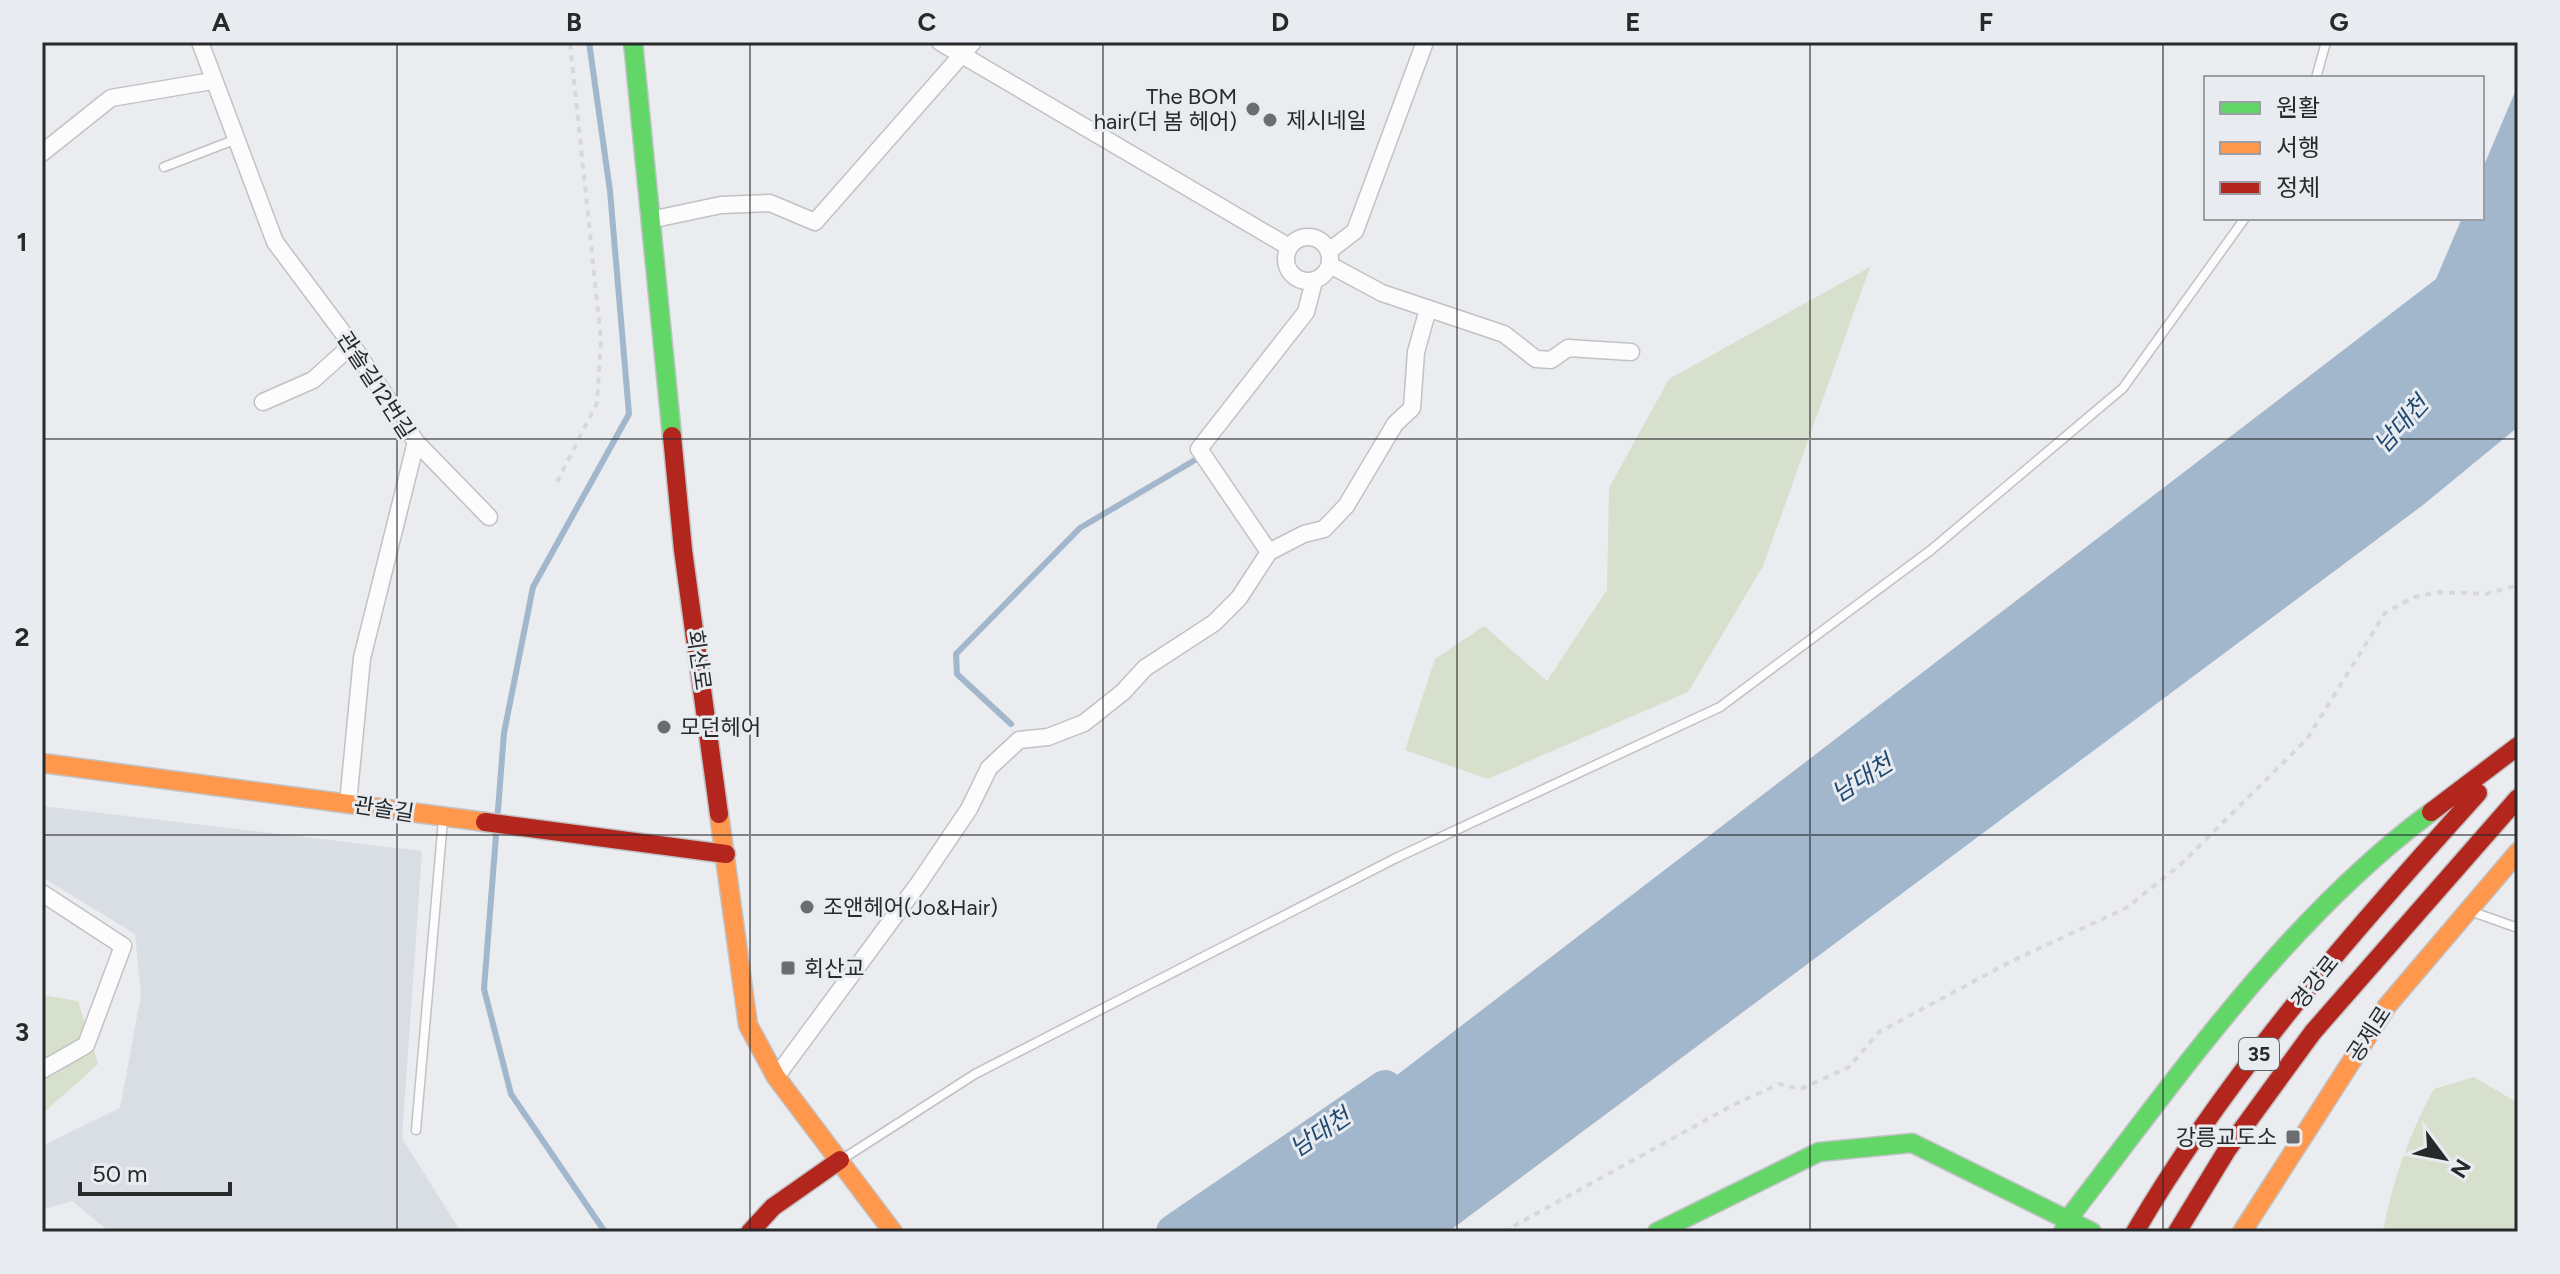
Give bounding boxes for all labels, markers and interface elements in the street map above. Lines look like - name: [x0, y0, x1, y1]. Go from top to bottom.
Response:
- text: A: [212, 6, 231, 38]
- text: B: [566, 6, 582, 38]
- text: C: [918, 6, 937, 38]
- text: D: [1271, 6, 1289, 38]
- text: E: [1625, 6, 1641, 38]
- text: F: [1979, 6, 1993, 38]
- text: G: [2329, 6, 2349, 38]
- legend: [2204, 76, 2484, 220]
- place label: The BOM hair(더 봄 헤어): [1094, 83, 1237, 135]
- text: 원활: [2276, 93, 2320, 122]
- marker: The BOM hair(더 봄 헤어): [1244, 100, 1262, 118]
- place label: 제시네일: [1286, 107, 1367, 134]
- marker: 제시네일: [1261, 111, 1279, 129]
- text: 서행: [2276, 133, 2320, 162]
- text: 정체: [2276, 173, 2320, 202]
- text: 1: [17, 226, 27, 258]
- street label: 관솔길12번길: [331, 326, 421, 444]
- water label: 남대천: [2368, 388, 2436, 458]
- text: 2: [14, 621, 30, 653]
- street label: 회산로: [681, 628, 717, 692]
- place label: 모던헤어: [680, 714, 761, 741]
- marker: 모던헤어: [655, 718, 673, 736]
- water label: 남대천: [1826, 747, 1900, 808]
- street label: 관솔길: [352, 791, 416, 827]
- place label: 조앤헤어(Jo&Hair): [823, 894, 998, 921]
- marker: 조앤헤어(Jo&Hair): [798, 898, 816, 916]
- street label: 경강로: [2286, 950, 2344, 1014]
- place label: 회산교: [804, 955, 865, 982]
- marker: 회산교: [779, 959, 797, 977]
- street label: 공제로: [2341, 1001, 2397, 1067]
- text: 3: [15, 1016, 29, 1048]
- road number: 35: [2239, 1038, 2279, 1070]
- water label: 남대천: [1284, 1100, 1358, 1163]
- north arrow: [2404, 1118, 2484, 1198]
- place label: 강릉교도소: [2176, 1124, 2277, 1151]
- marker: 강릉교도소: [2284, 1128, 2302, 1146]
- scale bar: [80, 1146, 230, 1196]
- text: N: [2445, 1154, 2476, 1183]
- text: 50 m: [92, 1159, 148, 1188]

